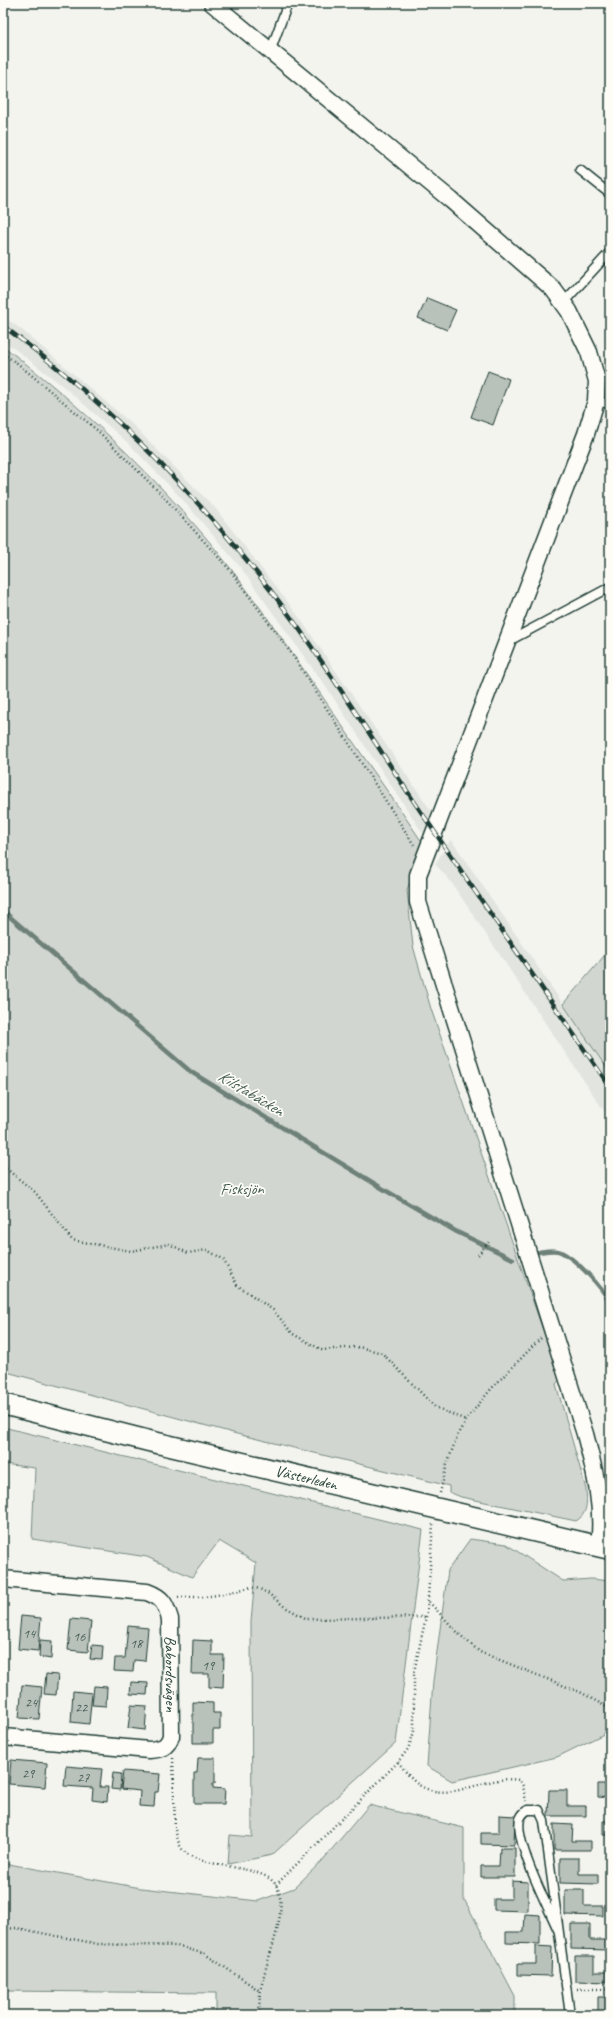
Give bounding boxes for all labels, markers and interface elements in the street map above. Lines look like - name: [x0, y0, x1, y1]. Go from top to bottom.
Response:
- water label: Kilstabäcken: [214, 1065, 290, 1122]
- park label: Fisksjön: [220, 1179, 264, 1199]
- street label: Västerleden: [273, 1461, 340, 1495]
- house number: 14: [23, 1625, 37, 1642]
- house number: 16: [73, 1628, 86, 1645]
- house number: 18: [130, 1635, 144, 1652]
- street label: Babordsvägen: [160, 1636, 181, 1713]
- house number: 19: [202, 1657, 216, 1674]
- house number: 24: [25, 1694, 39, 1711]
- house number: 22: [75, 1699, 89, 1716]
- house number: 29: [22, 1765, 36, 1782]
- house number: 27: [77, 1769, 90, 1786]

